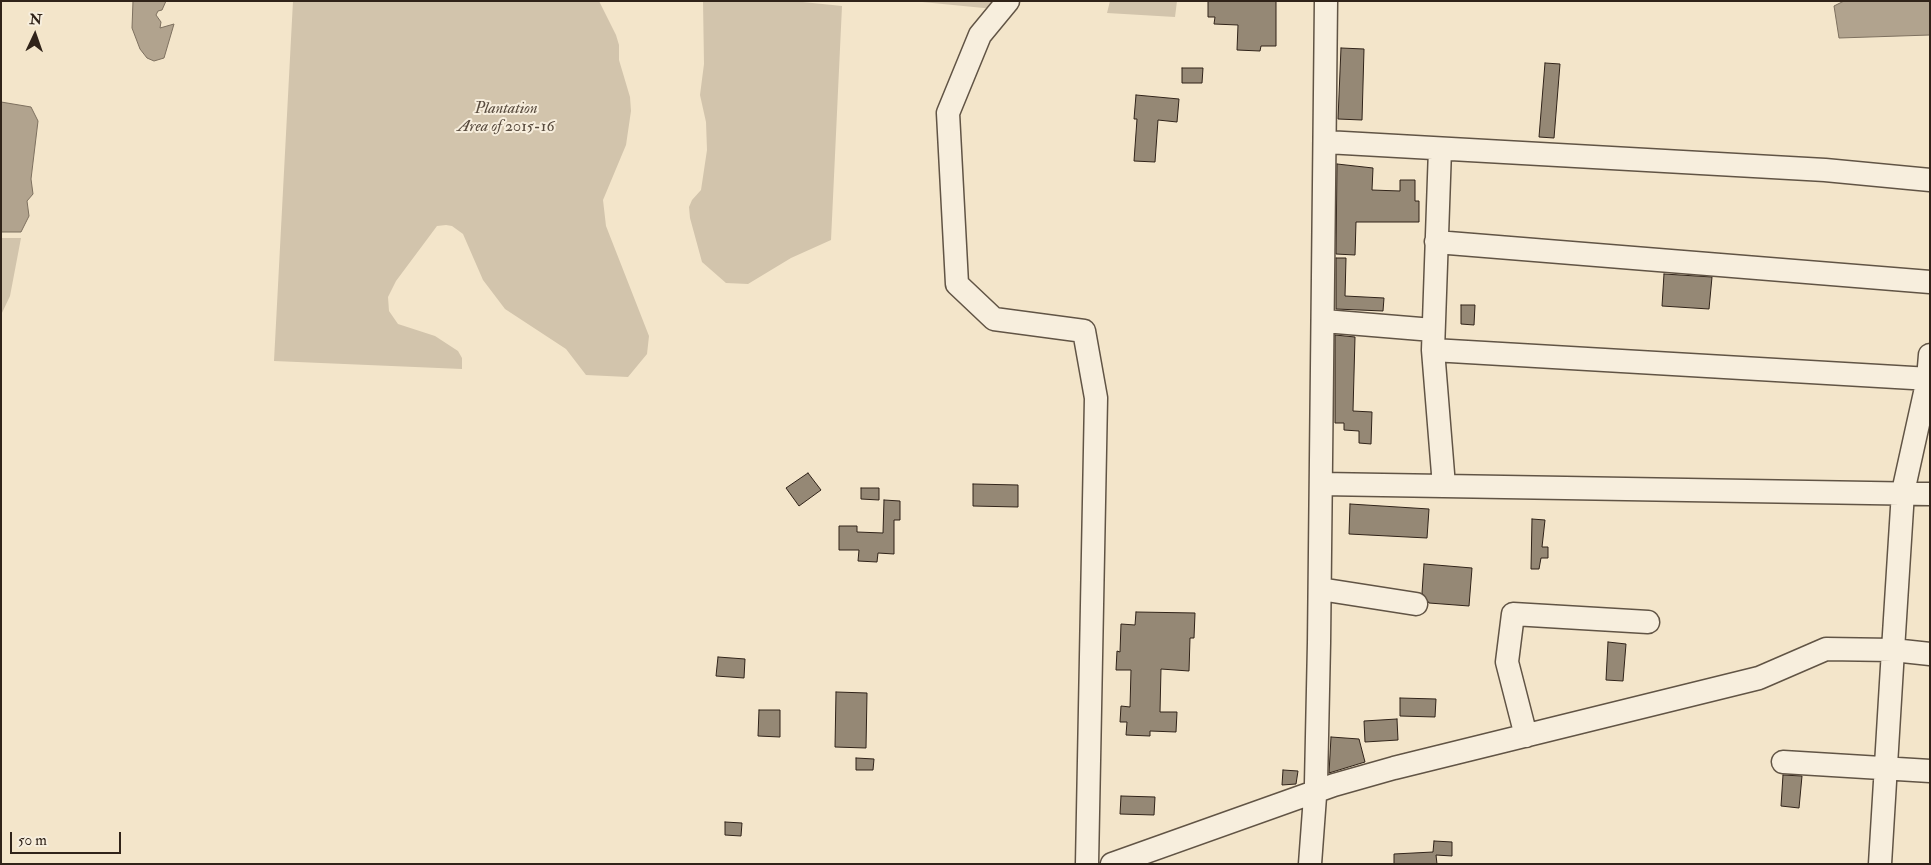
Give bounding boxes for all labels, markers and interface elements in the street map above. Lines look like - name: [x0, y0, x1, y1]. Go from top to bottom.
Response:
- north arrow: [10, 10, 60, 60]
- text: N: [29, 11, 43, 28]
- park label: Plantation Area of 2015-16: [457, 100, 555, 138]
- scale bar: [12, 822, 124, 854]
- text: 50 m: [18, 831, 47, 850]

